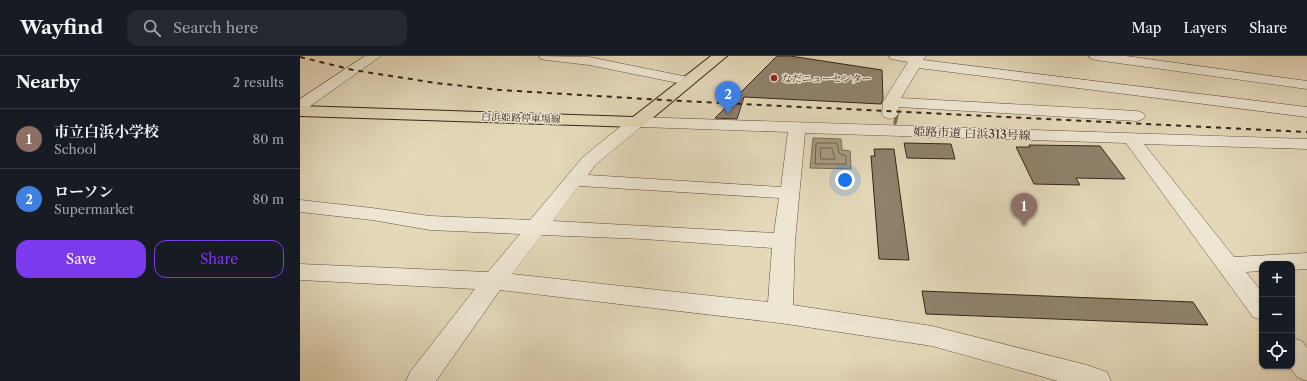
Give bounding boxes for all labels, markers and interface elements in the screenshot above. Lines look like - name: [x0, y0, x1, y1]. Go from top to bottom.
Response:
- search box: [127, 10, 407, 46]
- text: Wayfind: [20, 16, 103, 39]
- icon: search: [141, 17, 163, 39]
- text: Search here: [173, 18, 258, 37]
- text: Map: [1131, 19, 1161, 37]
- text: Layers: [1183, 19, 1227, 37]
- text: Share: [1249, 19, 1287, 37]
- text: Nearby: [16, 72, 80, 92]
- place label: なだニューセンター: [782, 72, 871, 85]
- marker: なだニューセンター: [769, 73, 779, 83]
- text: 2 results: [233, 74, 284, 90]
- pin: 2: [715, 81, 741, 114]
- street label: 白浜姫路停車場線: [481, 110, 561, 126]
- text: 市立白浜小学校: [54, 122, 159, 141]
- street label: 姫路市道 白浜313号線: [913, 123, 1031, 143]
- text: 1: [26, 131, 32, 147]
- text: 80 m: [252, 131, 284, 147]
- text: School: [54, 141, 97, 157]
- your location: [835, 170, 855, 190]
- text: ローソン: [54, 182, 113, 201]
- text: 2: [25, 191, 33, 207]
- text: 80 m: [252, 191, 284, 207]
- pin: 1: [1011, 193, 1037, 226]
- text: Supermarket: [54, 201, 134, 217]
- button: Save: [16, 240, 146, 278]
- button: Share: [154, 240, 284, 278]
- map controls: [1259, 261, 1295, 369]
- button: +: [1259, 261, 1295, 297]
- button: −: [1259, 297, 1295, 333]
- button: locate: [1259, 333, 1295, 369]

